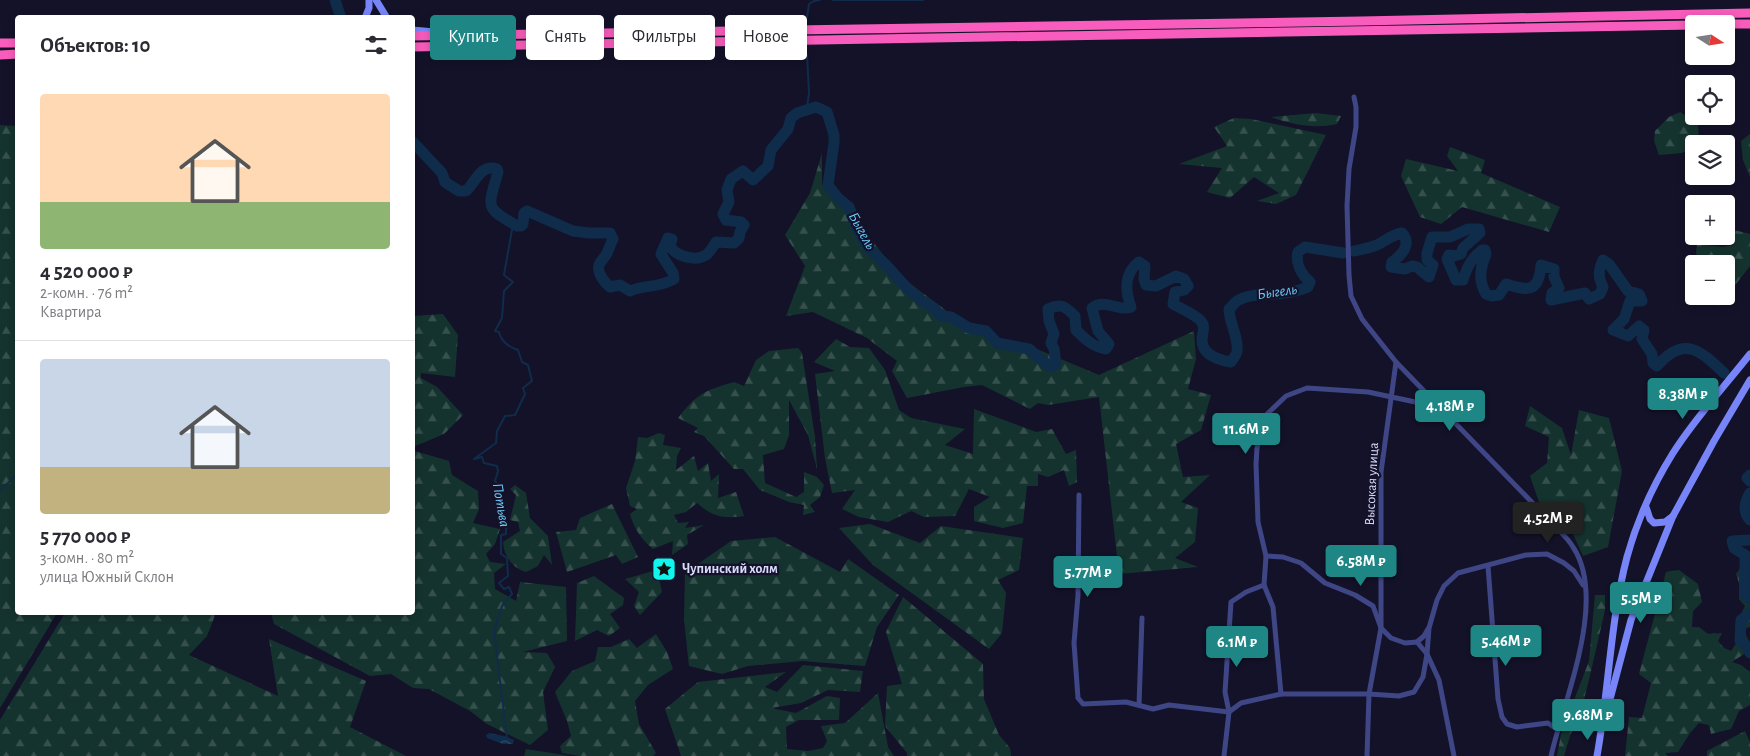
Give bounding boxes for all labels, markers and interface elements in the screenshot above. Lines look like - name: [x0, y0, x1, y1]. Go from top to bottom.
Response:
- chip: Купить: [430, 15, 516, 60]
- chip: Снять: [526, 15, 604, 60]
- chip: Фильтры: [614, 15, 715, 60]
- chip: Новое: [725, 15, 807, 60]
- north arrow: [1685, 15, 1735, 65]
- map controls: [1685, 15, 1735, 305]
- icon: filters: [362, 31, 390, 59]
- text: Объектов: 10: [40, 35, 151, 56]
- button: locate: [1685, 75, 1735, 125]
- icon: home: [170, 126, 260, 216]
- button: layers: [1685, 135, 1735, 185]
- button: +: [1685, 195, 1735, 245]
- water label: Быгель: [846, 210, 878, 252]
- button: −: [1685, 255, 1735, 305]
- text: 4 520 000 ₽: [40, 261, 133, 282]
- water label: Быгель: [1256, 282, 1298, 302]
- text: 2-комн. · 76 m²: [40, 285, 133, 301]
- text: Квартира: [40, 304, 102, 320]
- pin: 8.38M ₽: [1637, 378, 1729, 420]
- text: 8.38M ₽: [1659, 386, 1708, 402]
- pin: 4.18M ₽: [1404, 390, 1496, 432]
- icon: home: [170, 392, 260, 482]
- text: 4.18M ₽: [1426, 398, 1474, 414]
- pin: 11.6M ₽: [1200, 412, 1292, 455]
- text: 11.6M ₽: [1223, 421, 1269, 437]
- street label: Высокая улица: [1363, 441, 1381, 526]
- water label: Потьва: [490, 482, 512, 528]
- pin: 4.52M ₽: [1502, 502, 1594, 544]
- text: 4.52M ₽: [1524, 510, 1572, 526]
- text: 5 770 000 ₽: [40, 526, 130, 547]
- pin: 6.58M ₽: [1315, 544, 1407, 587]
- text: 3-комн. · 80 m²: [40, 550, 134, 566]
- text: 6.58M ₽: [1337, 553, 1385, 569]
- place icon: Чупинский холм: [651, 556, 677, 582]
- pin: 5.77M ₽: [1042, 556, 1134, 598]
- place label: Чупинский холм: [682, 562, 778, 576]
- text: 5.77M ₽: [1064, 564, 1112, 580]
- text: улица Южный Склон: [40, 569, 174, 585]
- pin: 5.5M ₽: [1600, 582, 1682, 624]
- text: 5.5M ₽: [1621, 590, 1661, 606]
- pin: 5.46M ₽: [1460, 624, 1552, 667]
- pin: 6.1M ₽: [1196, 626, 1278, 668]
- text: 5.46M ₽: [1481, 633, 1531, 649]
- text: 6.1M ₽: [1217, 634, 1257, 650]
- pin: 9.68M ₽: [1542, 698, 1634, 741]
- text: 9.68M ₽: [1563, 707, 1613, 723]

